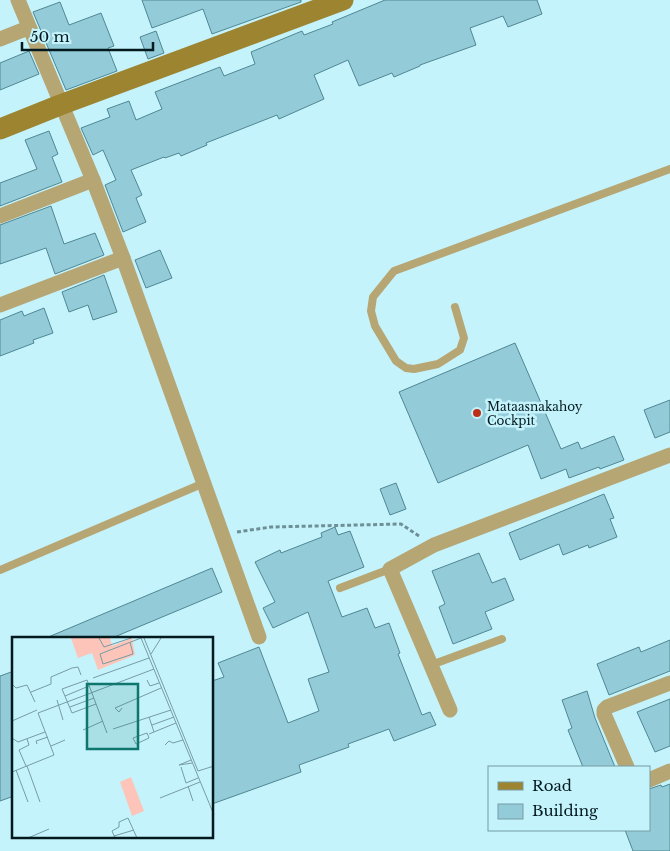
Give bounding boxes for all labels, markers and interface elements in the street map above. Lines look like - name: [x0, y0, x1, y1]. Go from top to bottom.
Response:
- scale bar: [22, 20, 154, 52]
- text: 50 m: [30, 27, 70, 46]
- place label: Mataasnakahoy Cockpit: [487, 399, 583, 428]
- marker: Mataasnakahoy Cockpit: [471, 407, 483, 419]
- inset map: [12, 637, 214, 838]
- legend: [488, 766, 650, 831]
- text: Road: [532, 776, 572, 795]
- text: Building: [532, 801, 599, 820]

